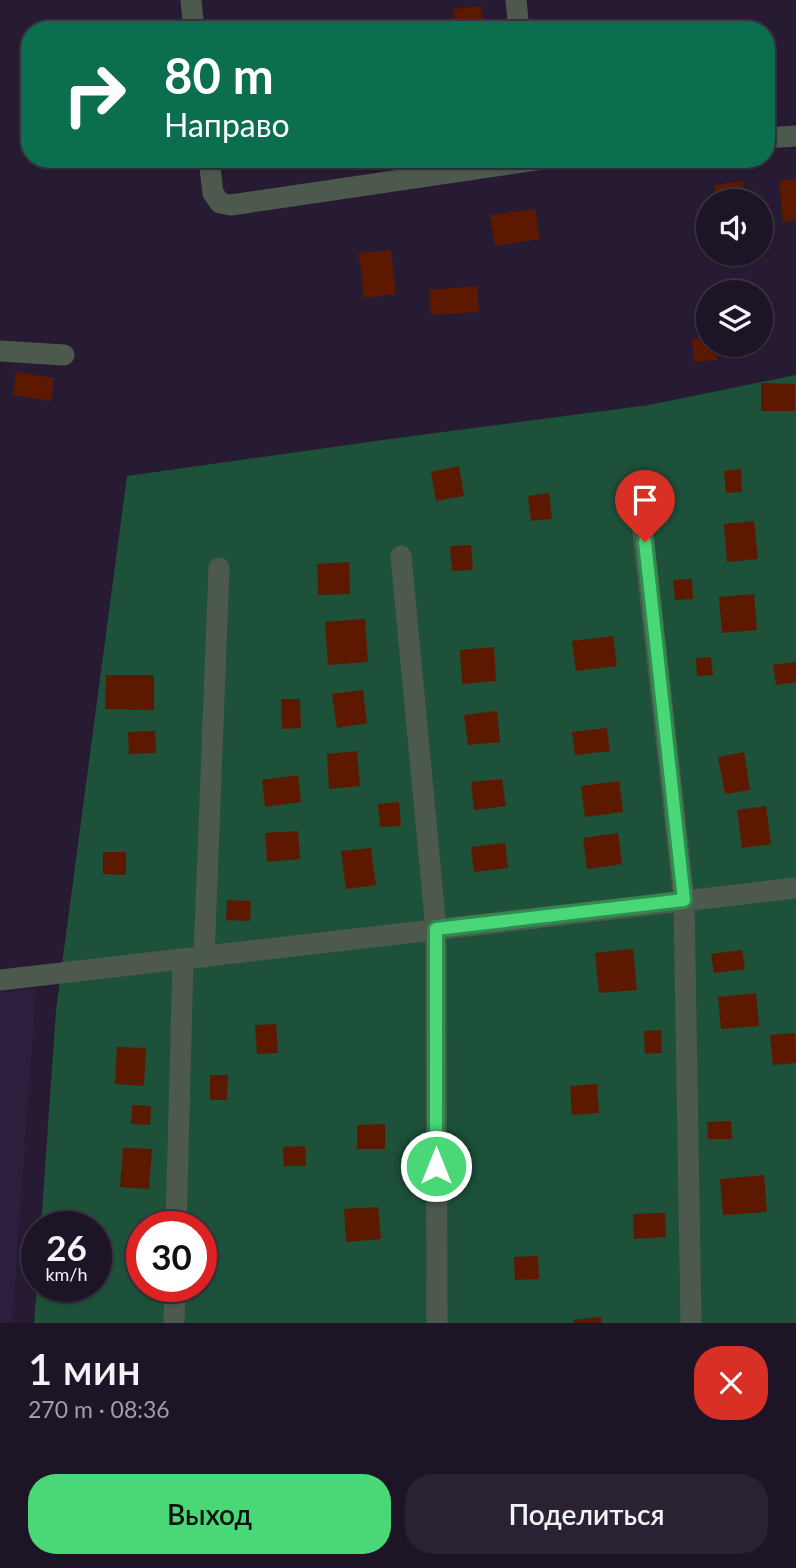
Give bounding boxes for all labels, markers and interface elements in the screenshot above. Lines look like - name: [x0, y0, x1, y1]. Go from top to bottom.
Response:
- text: 80 m: [164, 46, 274, 104]
- icon: right: [49, 49, 140, 140]
- text: Направо: [164, 105, 290, 144]
- map controls: [696, 189, 773, 357]
- button: sound: [696, 189, 773, 266]
- button: layers: [696, 280, 773, 357]
- pin: [615, 470, 675, 542]
- icon: arrive: [626, 481, 664, 519]
- position arrow: [399, 1129, 473, 1203]
- speed limit sign: 30: [126, 1211, 217, 1302]
- text: 26: [46, 1226, 87, 1268]
- text: km/h: [45, 1263, 88, 1285]
- text: 1 мин: [28, 1344, 141, 1394]
- button: close: [694, 1346, 768, 1420]
- text: 270 m · 08:36: [28, 1395, 170, 1423]
- button: Выход: [28, 1474, 391, 1554]
- button: Поделиться: [405, 1474, 768, 1554]

